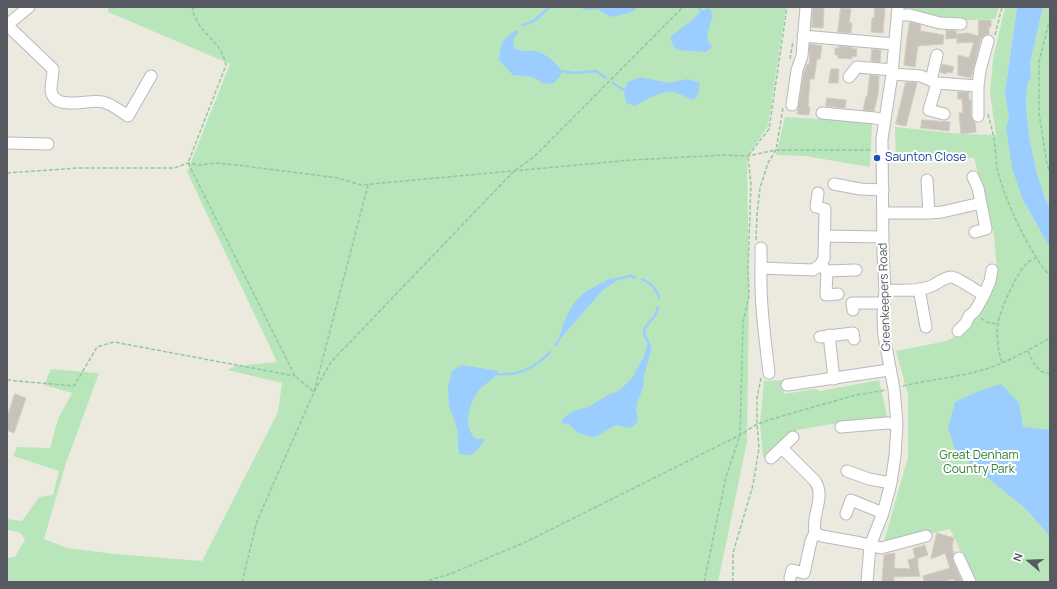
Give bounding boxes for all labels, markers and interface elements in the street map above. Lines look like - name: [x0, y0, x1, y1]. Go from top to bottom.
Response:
- place label: Saunton Close: [885, 151, 966, 165]
- marker: Saunton Close: [872, 153, 882, 163]
- street label: Greenkeepers Road: [876, 242, 894, 352]
- park label: Great Denham Country Park: [939, 449, 1019, 477]
- north arrow: [1009, 541, 1049, 581]
- text: N: [1009, 551, 1026, 563]

